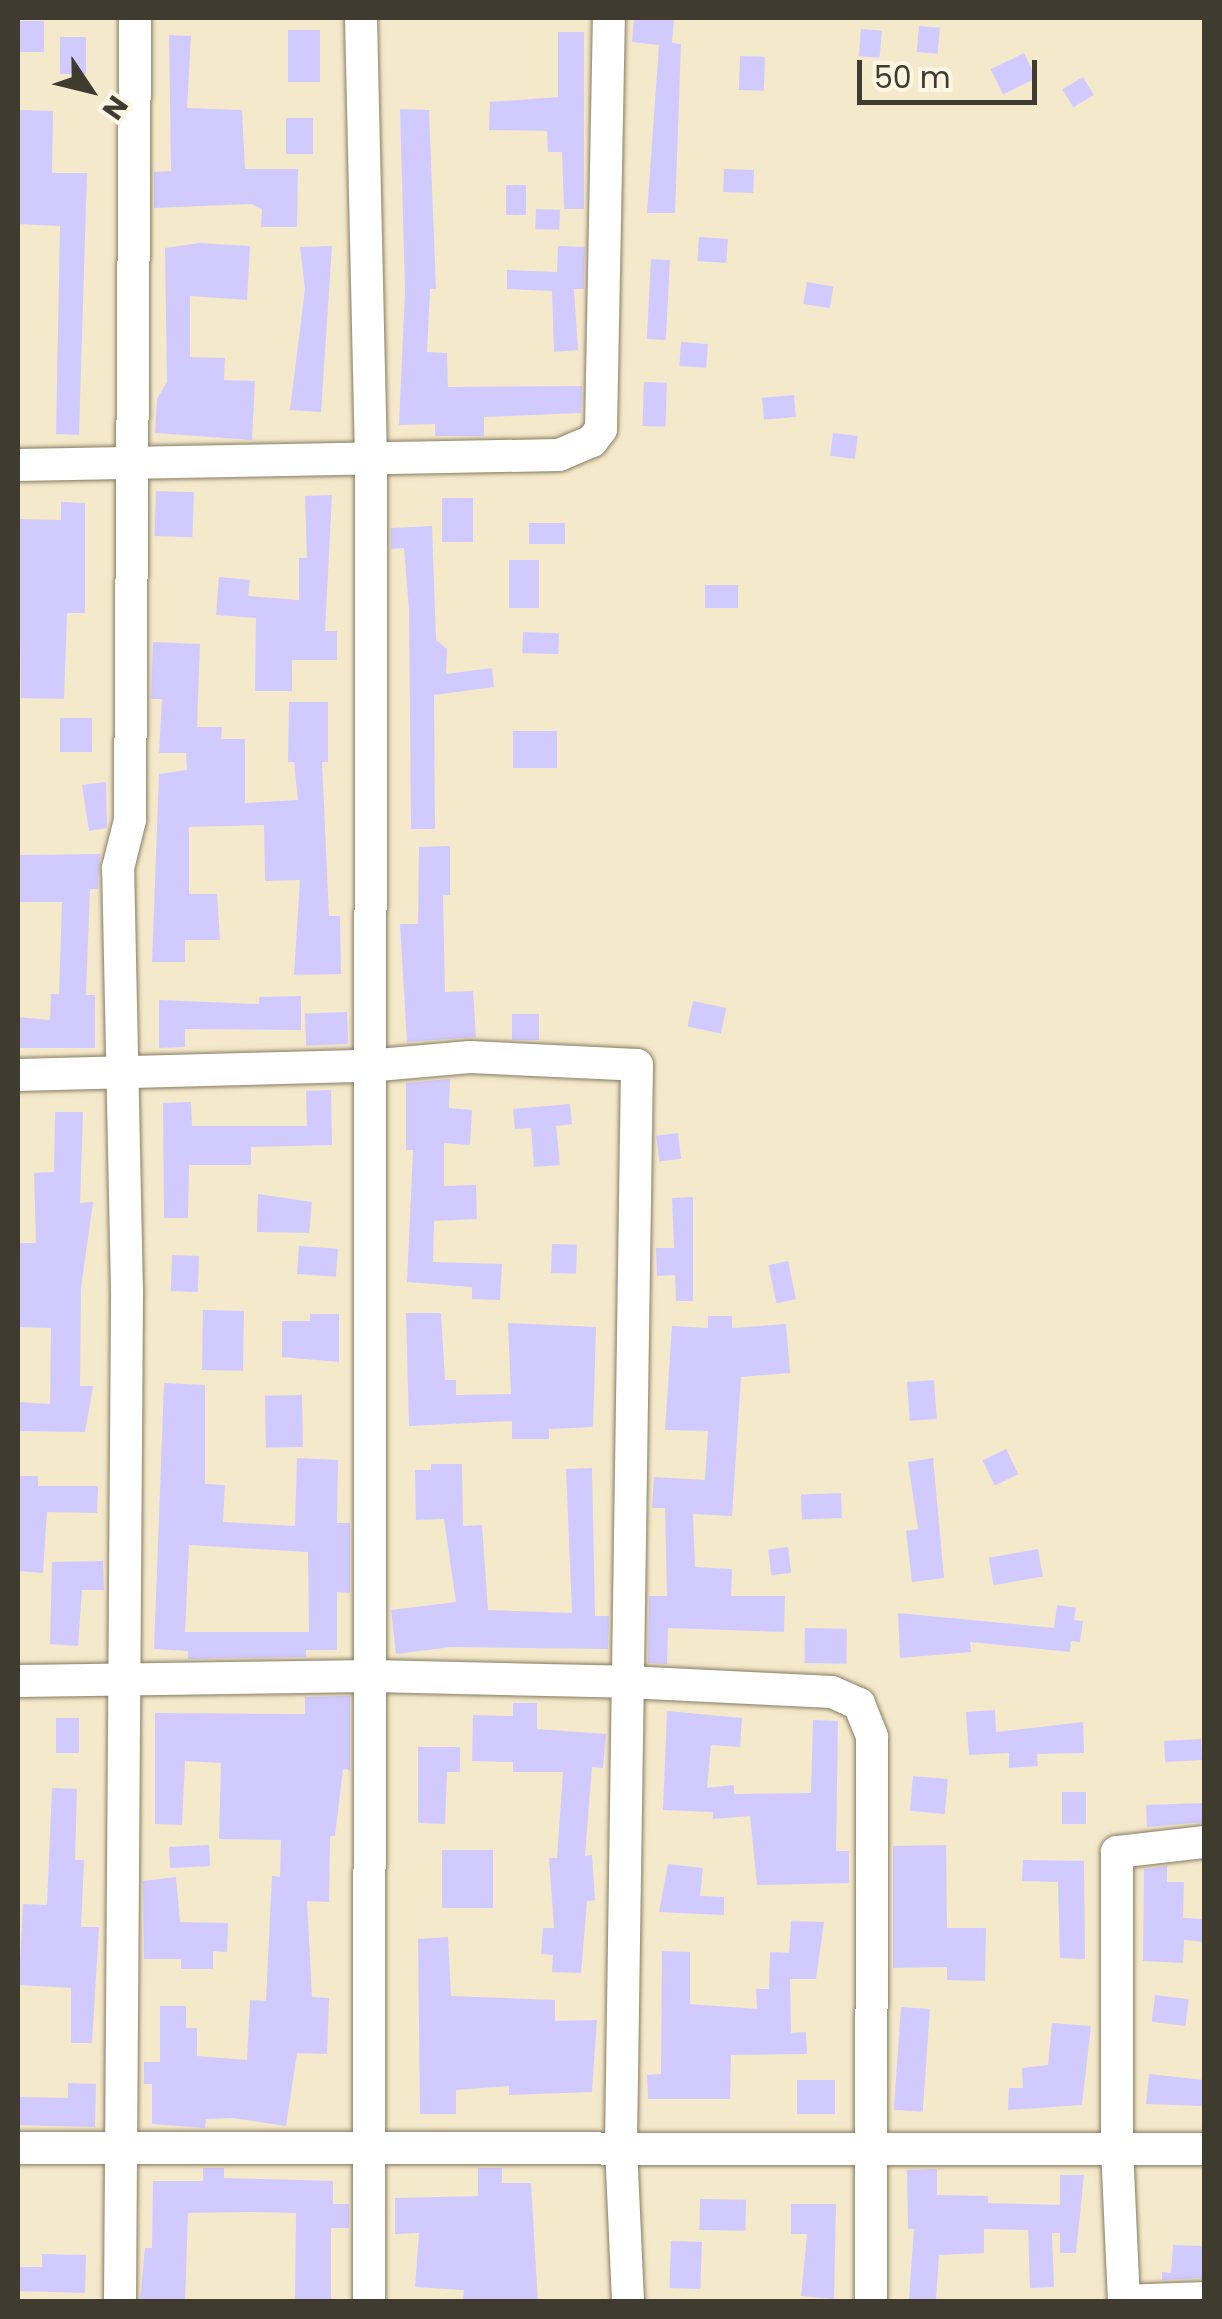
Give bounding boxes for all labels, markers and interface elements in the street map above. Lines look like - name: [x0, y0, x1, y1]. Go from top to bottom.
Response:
- north arrow: [40, 40, 140, 140]
- scale bar: [862, 40, 1042, 102]
- text: 50 m: [874, 56, 951, 99]
- text: N: [93, 88, 137, 127]

